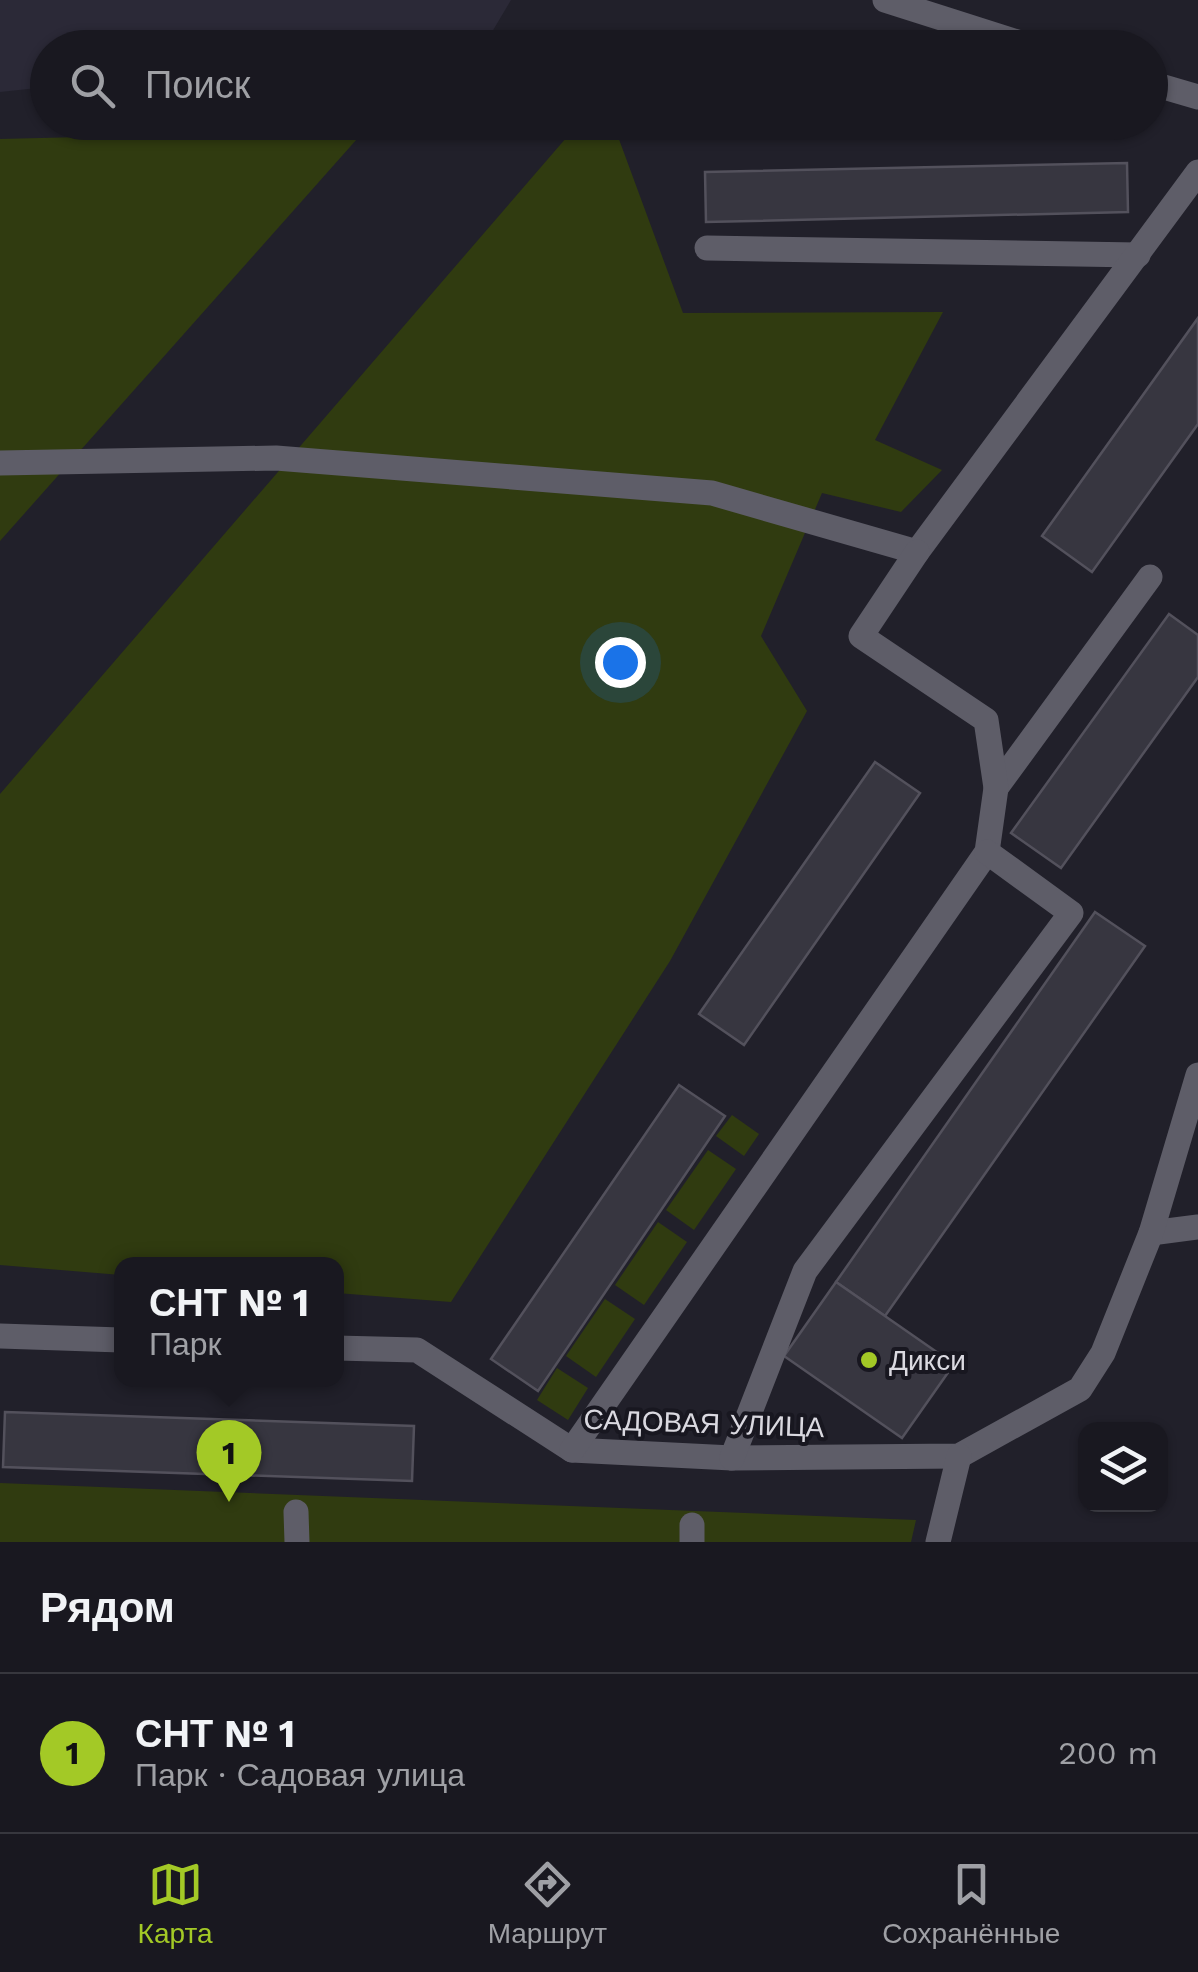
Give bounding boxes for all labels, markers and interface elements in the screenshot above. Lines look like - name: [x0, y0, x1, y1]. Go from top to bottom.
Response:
- search box: [30, 30, 1168, 140]
- icon: search: [65, 58, 120, 113]
- text: Поиск: [145, 63, 250, 107]
- your location: [595, 637, 646, 688]
- popup: [114, 1257, 344, 1387]
- text: СНТ № 1: [149, 1281, 309, 1325]
- text: Парк: [149, 1325, 222, 1363]
- place label: Дикси: [889, 1344, 966, 1377]
- marker: Дикси: [858, 1349, 880, 1371]
- street label: САДОВАЯ УЛИЦА: [583, 1403, 825, 1444]
- pin: 1: [196, 1420, 262, 1502]
- map controls: [1078, 1422, 1168, 1512]
- button: layers: [1078, 1422, 1168, 1512]
- text: Рядом: [40, 1583, 175, 1632]
- text: СНТ № 1: [135, 1712, 295, 1756]
- text: 1: [66, 1734, 79, 1772]
- text: 200 m: [1058, 1734, 1158, 1772]
- text: Парк · Садовая улица: [135, 1756, 465, 1794]
- tab: Карта: [138, 1857, 213, 1950]
- tab: Маршрут: [488, 1857, 607, 1950]
- tab: Сохранённые: [882, 1857, 1060, 1950]

